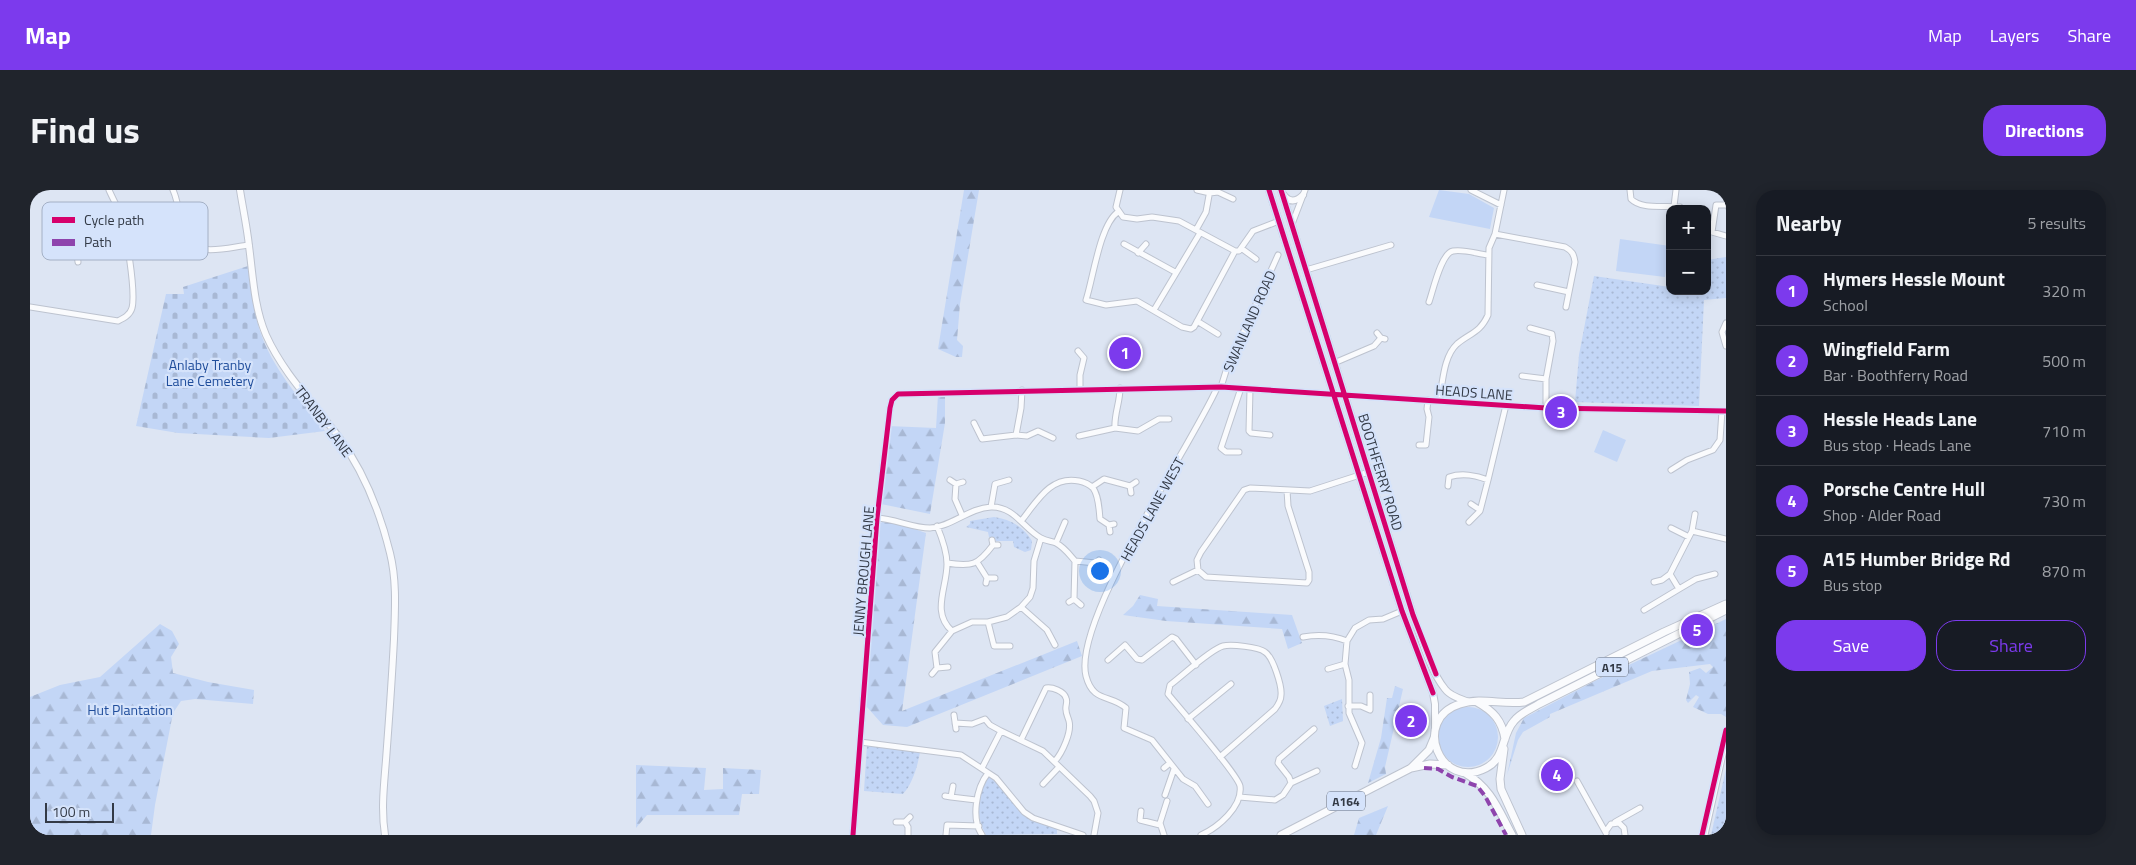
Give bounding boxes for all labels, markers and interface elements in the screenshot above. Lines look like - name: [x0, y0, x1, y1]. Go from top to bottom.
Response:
- text: Map: [25, 17, 71, 53]
- text: Map: [1928, 22, 1962, 49]
- text: Layers: [1990, 22, 2039, 49]
- text: Share: [2067, 22, 2111, 49]
- text: Find us: [30, 103, 140, 157]
- button: Directions: [1983, 105, 2106, 156]
- legend: [42, 202, 208, 260]
- map controls: [1666, 205, 1711, 295]
- button: +: [1666, 205, 1711, 250]
- text: Nearby: [1776, 207, 1841, 239]
- text: Cycle path: [84, 209, 144, 230]
- text: 5 results: [2027, 211, 2086, 235]
- text: Path: [84, 231, 112, 252]
- button: −: [1666, 250, 1711, 295]
- text: Hymers Hessle Mount: [1823, 264, 2005, 293]
- street label: SWANLAND ROAD: [1217, 267, 1281, 375]
- text: 1: [1788, 279, 1796, 303]
- text: 320 m: [2042, 279, 2086, 303]
- text: School: [1823, 293, 1868, 317]
- pin: 1: [1109, 334, 1141, 372]
- text: Wingfield Farm: [1823, 334, 1950, 363]
- text: 2: [1788, 349, 1796, 373]
- text: 500 m: [2042, 349, 2086, 373]
- park label: Anlaby Tranby Lane Cemetery: [166, 354, 254, 391]
- text: Bar · Boothferry Road: [1823, 363, 1968, 387]
- street label: HEADS LANE: [1435, 379, 1514, 405]
- street label: TRANBY LANE: [290, 381, 358, 461]
- pin: 3: [1545, 393, 1577, 431]
- text: Hessle Heads Lane: [1823, 404, 1977, 433]
- street label: BOOTHFERRY ROAD: [1353, 411, 1409, 533]
- text: 3: [1788, 419, 1796, 443]
- text: 710 m: [2042, 419, 2086, 443]
- text: Bus stop · Heads Lane: [1823, 433, 1971, 457]
- street label: HEADS LANE WEST: [1115, 453, 1190, 565]
- text: Porsche Centre Hull: [1823, 474, 1985, 503]
- text: 4: [1788, 489, 1796, 513]
- text: 730 m: [2042, 489, 2086, 513]
- text: Shop · Alder Road: [1823, 503, 1941, 527]
- street label: JENNY BROUGH LANE: [847, 505, 879, 637]
- text: A15 Humber Bridge Rd: [1823, 544, 2011, 573]
- your location: [1087, 558, 1113, 584]
- text: 5: [1788, 559, 1796, 583]
- text: 870 m: [2042, 559, 2086, 583]
- text: Bus stop: [1823, 573, 1882, 597]
- pin: 5: [1681, 611, 1713, 649]
- button: Save: [1776, 620, 1926, 671]
- button: Share: [1936, 620, 2086, 671]
- road number: A15: [1596, 658, 1628, 677]
- park label: Hut Plantation: [87, 699, 173, 720]
- pin: 2: [1395, 702, 1427, 740]
- pin: 4: [1541, 756, 1573, 794]
- road number: A164: [1327, 792, 1365, 810]
- scale bar: [45, 800, 114, 823]
- text: 100 m: [52, 801, 90, 822]

